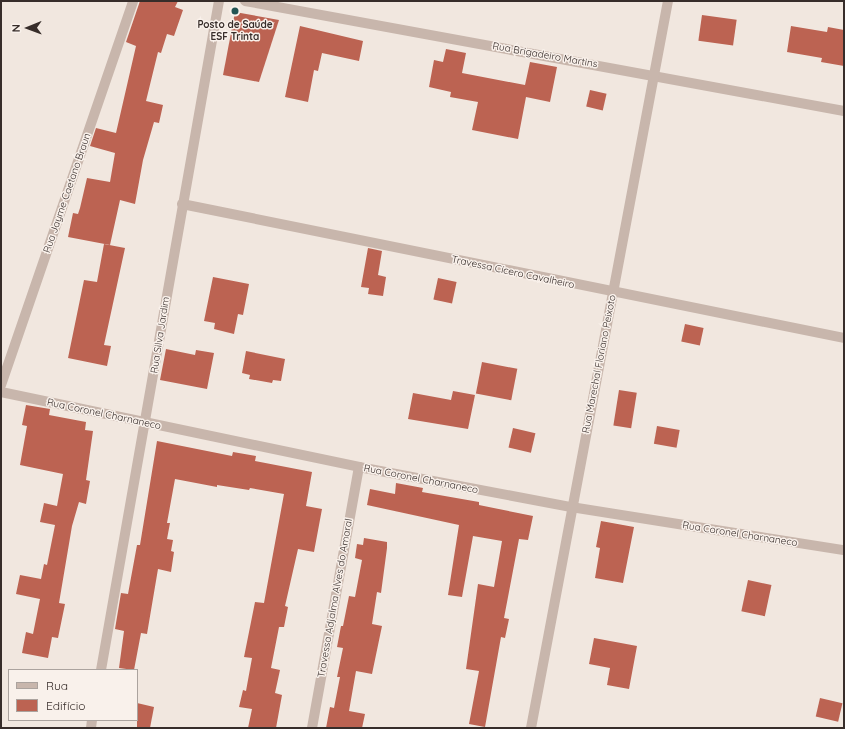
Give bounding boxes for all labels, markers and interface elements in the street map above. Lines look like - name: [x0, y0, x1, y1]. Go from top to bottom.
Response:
- marker: Posto de Saúde ESF Trinta: [229, 5, 241, 17]
- north arrow: [8, 8, 48, 48]
- place label: Posto de Saúde ESF Trinta: [197, 18, 273, 42]
- text: N: [9, 24, 23, 32]
- street label: Rua Brigadeiro Martins: [492, 40, 598, 70]
- street label: Rua Jayme Caetano Braun: [41, 132, 93, 254]
- street label: Travessa Cícero Cavalheiro: [450, 253, 576, 291]
- street label: Rua Marechal Floriano Peixoto: [580, 294, 618, 434]
- street label: Rua Silva Jardim: [148, 296, 172, 374]
- street label: Rua Coronel Charnaneco: [46, 396, 162, 432]
- street label: Rua Coronel Charnaneco: [363, 462, 479, 496]
- street label: Travessa Adjalma Alves do Amaral: [315, 518, 355, 678]
- street label: Rua Coronel Charnaneco: [682, 519, 798, 549]
- legend: [8, 669, 138, 721]
- text: Rua: [46, 678, 68, 693]
- text: Edifício: [46, 698, 86, 713]

